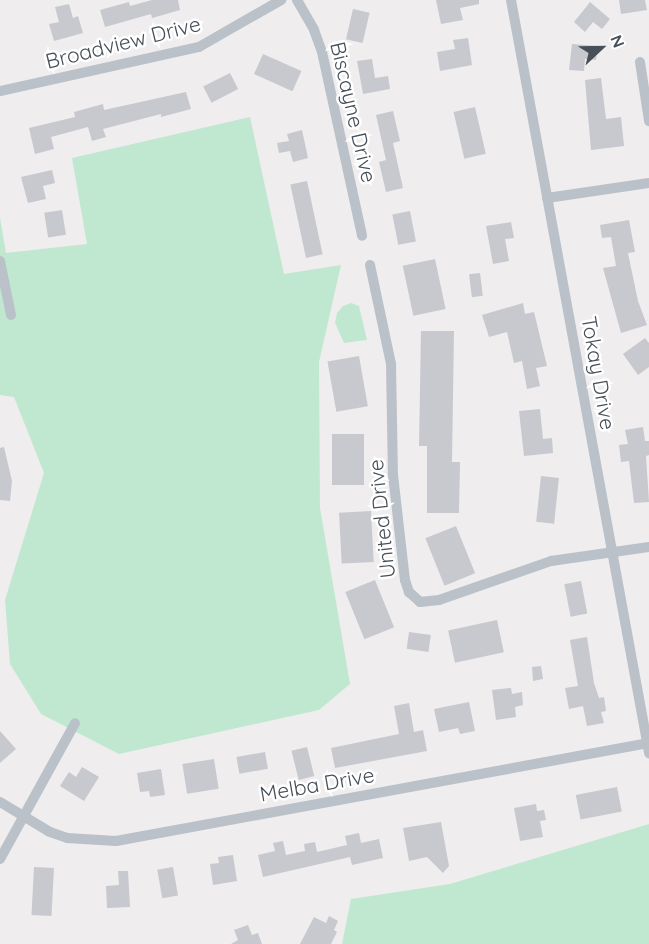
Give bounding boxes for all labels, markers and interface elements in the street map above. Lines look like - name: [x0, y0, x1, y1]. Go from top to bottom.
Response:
- street label: Broadview Drive: [43, 11, 203, 73]
- north arrow: [571, 18, 631, 78]
- text: N: [606, 32, 629, 50]
- street label: Biscayne Drive: [326, 39, 382, 185]
- street label: Tokay Drive: [577, 314, 621, 432]
- street label: United Drive: [362, 458, 400, 580]
- street label: Melba Drive: [258, 762, 376, 806]

